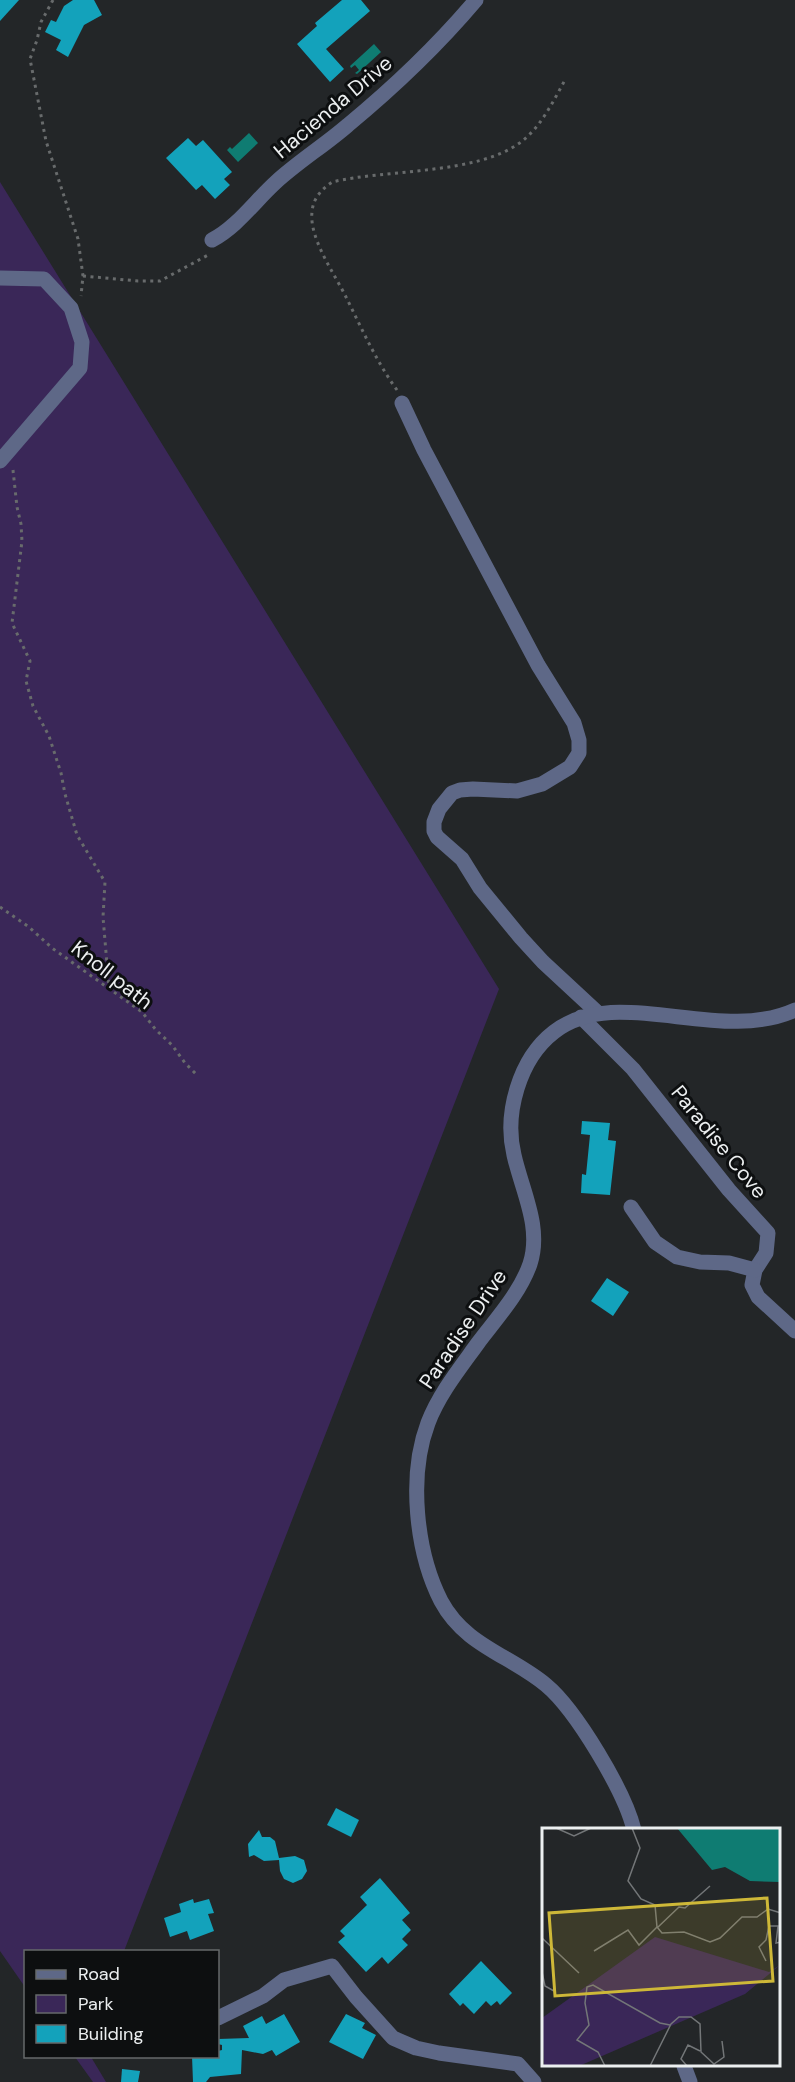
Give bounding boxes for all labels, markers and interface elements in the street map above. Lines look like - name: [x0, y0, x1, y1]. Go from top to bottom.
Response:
- street label: Hacienda Drive: [268, 49, 398, 165]
- street label: Knoll path: [65, 934, 159, 1016]
- street label: Paradise Cove: [665, 1080, 773, 1204]
- street label: Paradise Drive: [413, 1264, 513, 1394]
- inset map: [542, 1828, 780, 2067]
- legend: [24, 1950, 219, 2058]
- text: Road: [78, 1962, 120, 1986]
- text: Park: [78, 1992, 114, 2016]
- text: Building: [78, 2022, 143, 2046]

